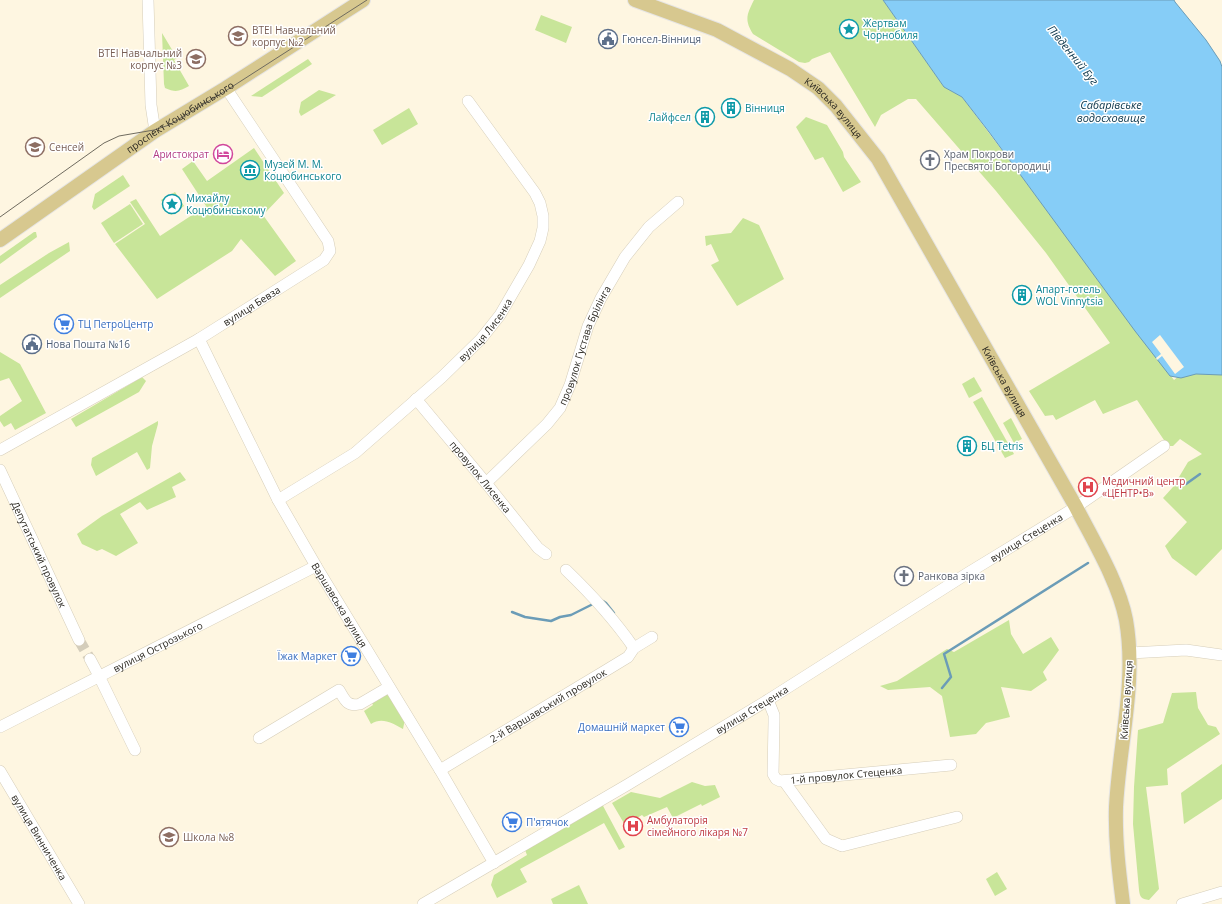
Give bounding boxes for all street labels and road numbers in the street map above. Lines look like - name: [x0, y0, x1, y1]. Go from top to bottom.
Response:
- street label: Київська вулиця: [802, 74, 866, 141]
- street label: проспект Коцюбинського: [123, 78, 237, 156]
- street label: вулиця Бевза: [220, 282, 283, 329]
- street label: провулок Густава Брілінга: [555, 283, 614, 407]
- street label: вулиця Лисенка: [455, 296, 515, 364]
- street label: Київська вулиця: [979, 344, 1030, 420]
- street label: провулок Лисенка: [447, 438, 514, 516]
- street label: Депутатський провулок: [8, 499, 70, 611]
- street label: вулиця Стеценка: [987, 510, 1065, 565]
- street label: Варшавська вулиця: [308, 560, 371, 650]
- street label: вулиця Острозького: [110, 618, 205, 675]
- street label: Київська вулиця: [1116, 660, 1136, 740]
- street label: 2-й Варшавський провулок: [487, 664, 610, 746]
- street label: вулиця Стеценка: [713, 682, 791, 737]
- street label: 1-й провулок Стеценка: [790, 763, 903, 787]
- street label: вулиця Винниченка: [8, 792, 70, 883]

